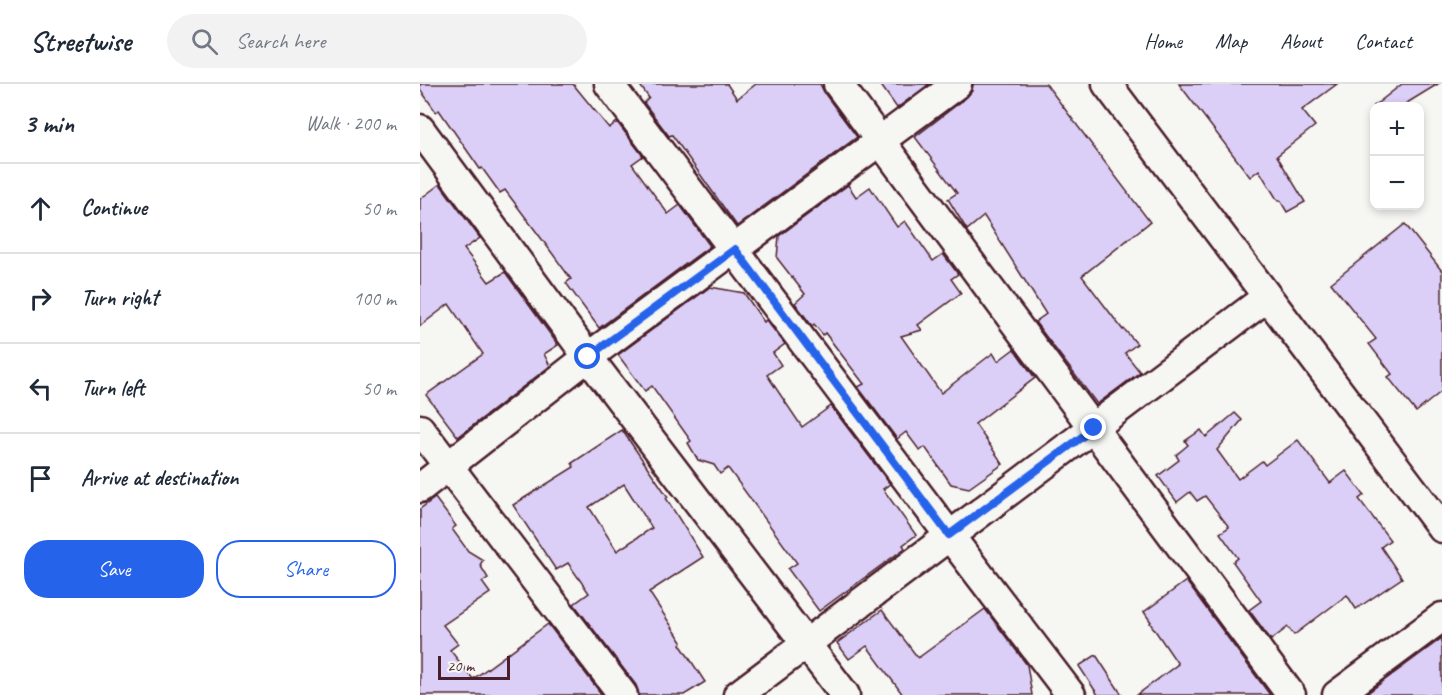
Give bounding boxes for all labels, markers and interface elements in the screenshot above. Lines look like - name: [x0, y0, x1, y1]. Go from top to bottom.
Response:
- search box: [167, 14, 587, 68]
- text: Streetwise: [30, 24, 131, 59]
- icon: search: [188, 25, 221, 58]
- text: Search here: [236, 27, 325, 55]
- text: Home: [1144, 28, 1182, 54]
- text: Map: [1215, 28, 1247, 54]
- text: About: [1280, 28, 1322, 54]
- text: Contact: [1355, 28, 1412, 54]
- map controls: [1370, 102, 1424, 210]
- button: +: [1370, 102, 1424, 156]
- text: 3 min: [24, 107, 74, 140]
- text: Walk · 200 m: [306, 111, 396, 136]
- button: −: [1370, 156, 1424, 210]
- icon: ahead: [24, 192, 57, 225]
- text: Continue: [81, 194, 147, 222]
- text: 50 m: [362, 196, 396, 221]
- icon: right: [24, 282, 57, 315]
- text: Turn right: [81, 284, 158, 312]
- text: 100 m: [353, 286, 396, 311]
- route start: [574, 343, 600, 369]
- icon: left: [24, 372, 57, 405]
- text: Turn left: [81, 374, 145, 402]
- text: 50 m: [362, 376, 396, 401]
- route end: [1080, 414, 1106, 440]
- icon: arrive: [24, 462, 57, 495]
- text: Arrive at destination: [81, 464, 238, 492]
- button: Save: [24, 540, 204, 598]
- button: Share: [216, 540, 396, 598]
- scale bar: [438, 653, 510, 680]
- text: 20 m: [447, 656, 474, 676]

